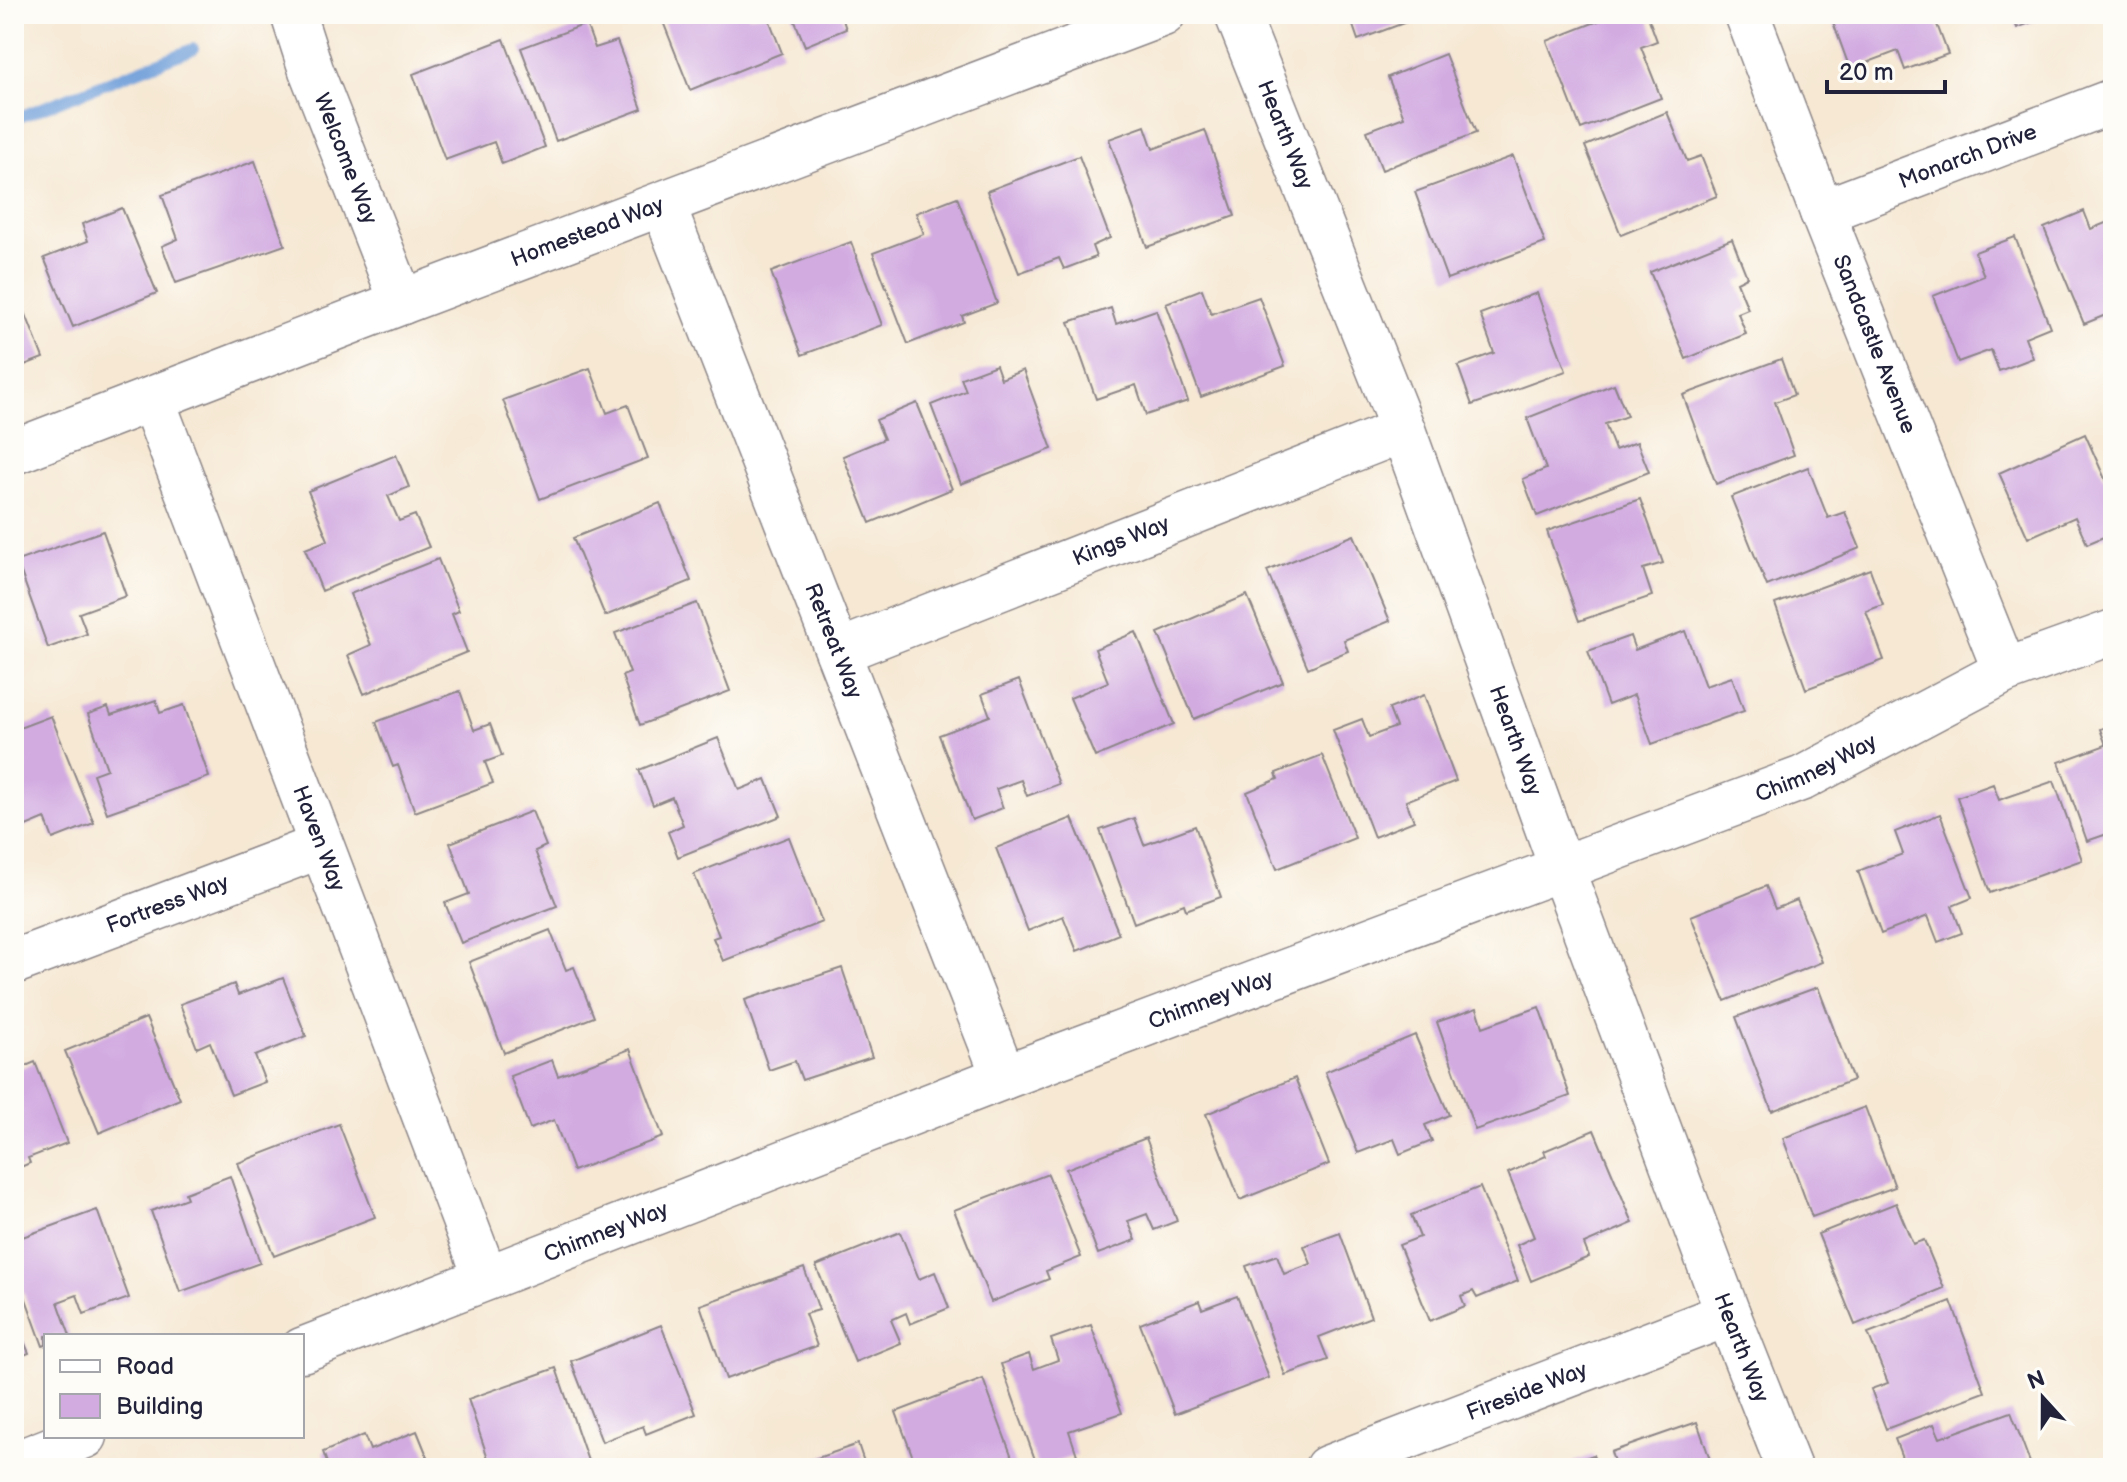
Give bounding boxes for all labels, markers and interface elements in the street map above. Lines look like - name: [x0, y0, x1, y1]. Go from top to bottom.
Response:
- scale bar: [1827, 44, 1945, 94]
- text: 20 m: [1839, 58, 1894, 87]
- street label: Hearth Way: [1251, 76, 1319, 193]
- street label: Welcome Way: [308, 89, 384, 228]
- street label: Monarch Drive: [1895, 118, 2041, 195]
- street label: Homestead Way: [507, 191, 667, 273]
- street label: Sandcastle Avenue: [1827, 251, 1922, 438]
- street label: Kings Way: [1069, 510, 1173, 572]
- street label: Retreat Way: [799, 579, 868, 702]
- street label: Hearth Way: [1483, 682, 1548, 799]
- street label: Chimney Way: [1751, 728, 1881, 808]
- street label: Haven Way: [287, 782, 351, 895]
- street label: Fortress Way: [103, 869, 232, 939]
- street label: Chimney Way: [1145, 964, 1277, 1035]
- street label: Chimney Way: [540, 1195, 672, 1268]
- street label: Hearth Way: [1708, 1289, 1775, 1406]
- legend: [44, 1334, 304, 1438]
- text: Road: [116, 1352, 174, 1381]
- street label: Fireside Way: [1463, 1356, 1591, 1427]
- north arrow: [2003, 1358, 2083, 1438]
- text: N: [2024, 1365, 2049, 1396]
- text: Building: [116, 1392, 203, 1421]

